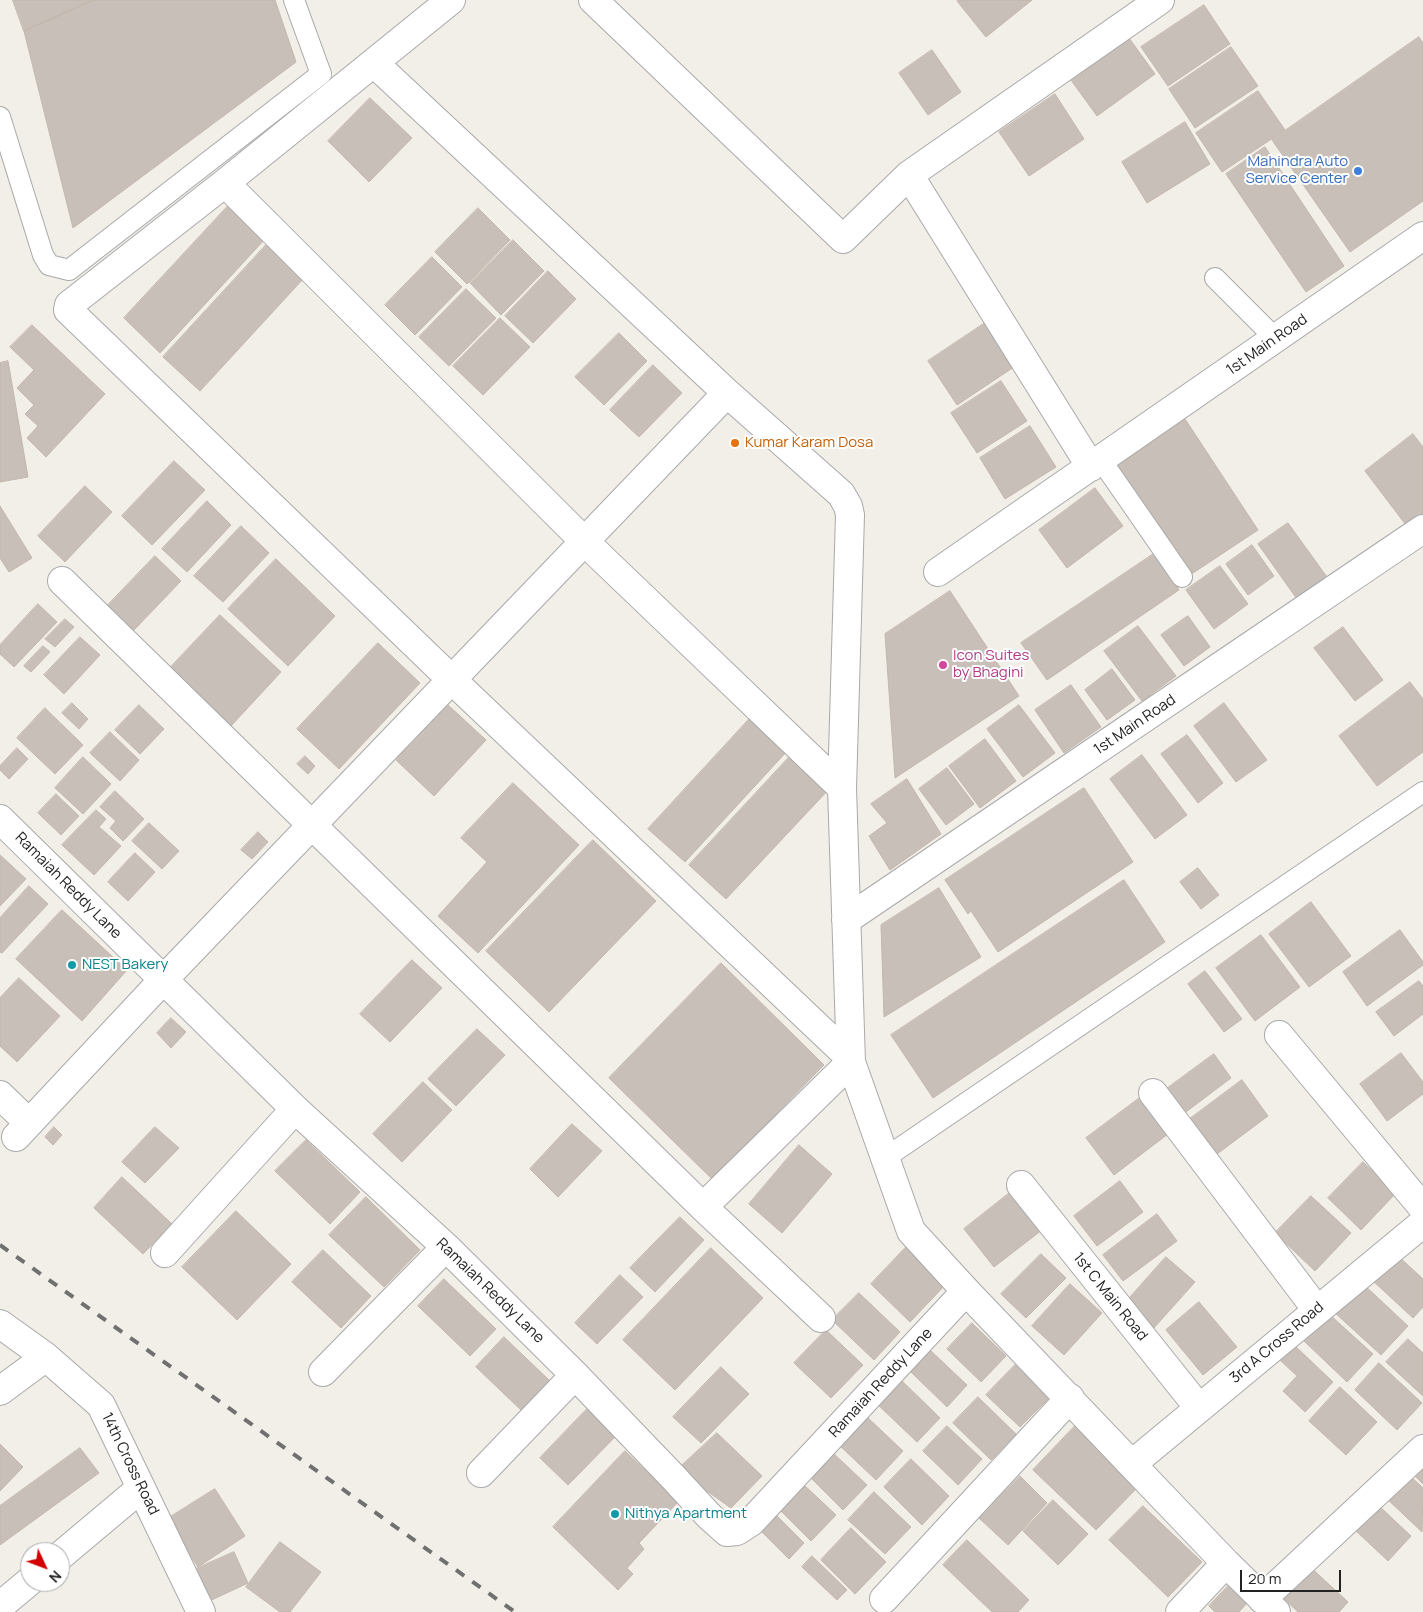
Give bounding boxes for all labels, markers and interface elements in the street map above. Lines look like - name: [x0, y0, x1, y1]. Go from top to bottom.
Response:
- place label: Mahindra Auto Service Center: [1246, 153, 1348, 188]
- marker: Mahindra Auto Service Center: [1352, 165, 1364, 177]
- street label: 1st Main Road: [1223, 310, 1311, 380]
- place label: Kumar Karam Dosa: [745, 434, 873, 452]
- marker: Kumar Karam Dosa: [729, 437, 741, 449]
- place label: Icon Suites by Bhagini: [953, 647, 1029, 682]
- marker: Icon Suites by Bhagini: [937, 659, 949, 671]
- street label: 1st Main Road: [1091, 691, 1179, 759]
- street label: Ramaiah Reddy Lane: [11, 829, 125, 943]
- place label: NEST Bakery: [82, 956, 168, 974]
- marker: NEST Bakery: [66, 959, 78, 971]
- street label: Ramaiah Reddy Lane: [432, 1235, 548, 1347]
- street label: 1st C Main Road: [1069, 1249, 1151, 1345]
- street label: 3rd A Cross Road: [1226, 1298, 1328, 1388]
- street label: Ramaiah Reddy Lane: [826, 1325, 936, 1441]
- street label: 14th Cross Road: [97, 1410, 163, 1518]
- place label: Nithya Apartment: [625, 1505, 747, 1523]
- marker: Nithya Apartment: [609, 1508, 621, 1520]
- north arrow: [20, 1542, 70, 1592]
- scale bar: [1243, 1560, 1344, 1592]
- text: N: [45, 1567, 66, 1587]
- text: 20 m: [1248, 1568, 1281, 1589]

